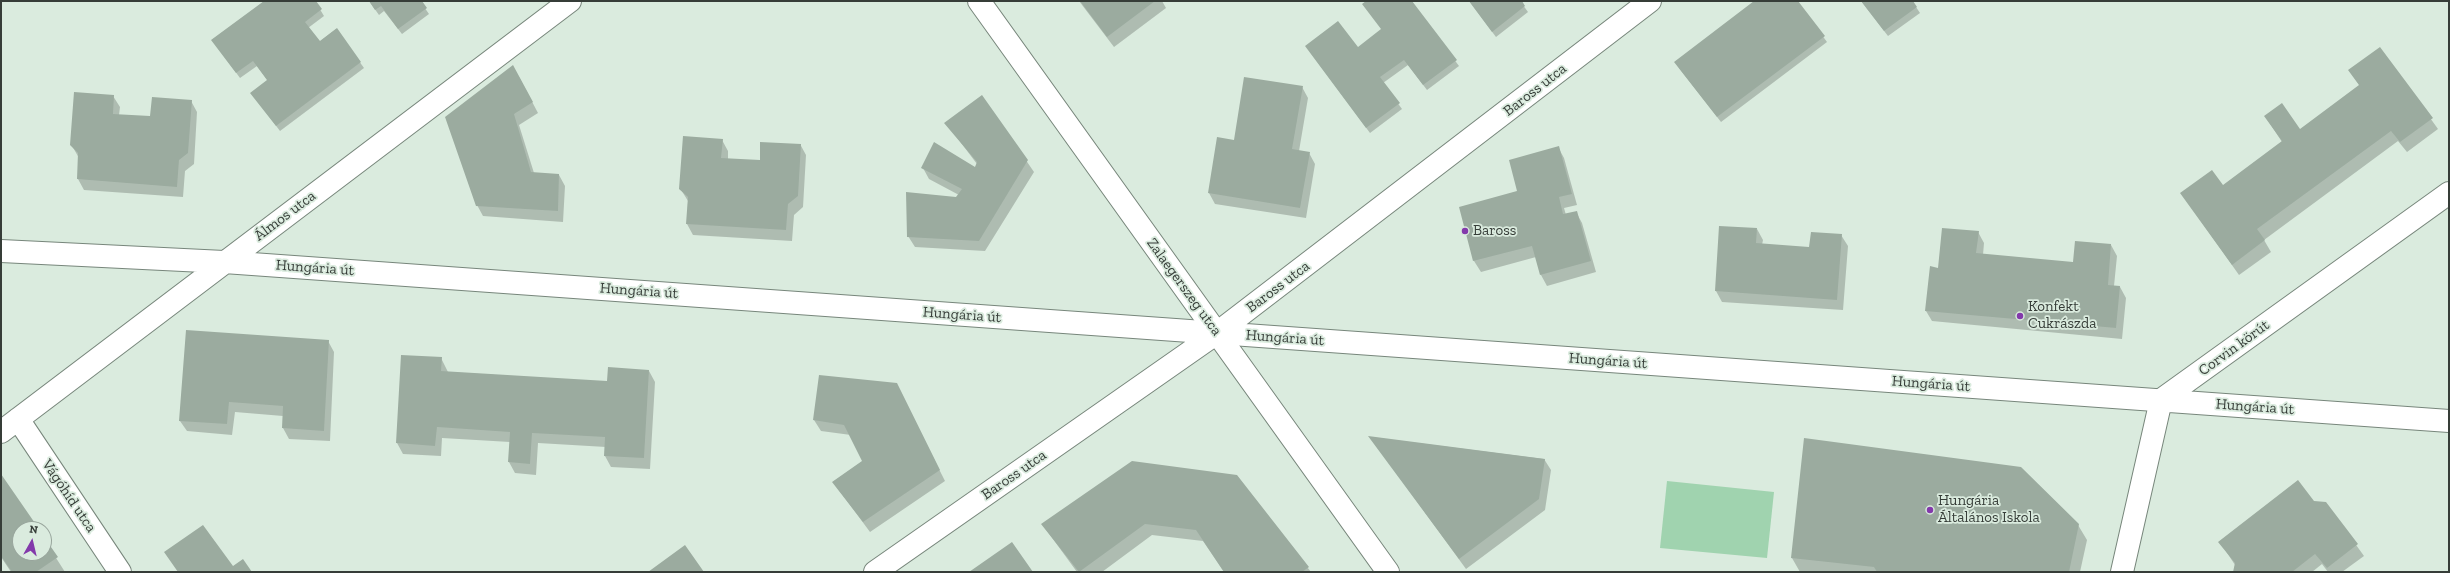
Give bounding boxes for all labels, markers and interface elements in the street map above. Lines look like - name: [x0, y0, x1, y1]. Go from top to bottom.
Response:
- street label: Baross utca: [1500, 60, 1570, 120]
- street label: Álmos utca: [251, 187, 319, 245]
- place label: Baross: [1473, 222, 1516, 240]
- marker: Baross: [1460, 226, 1470, 236]
- street label: Zalaegerszeg utca: [1143, 235, 1225, 339]
- street label: Hungária út: [275, 256, 355, 280]
- street label: Baross utca: [1243, 257, 1313, 317]
- street label: Hungária út: [599, 279, 679, 303]
- place label: Konfekt Cukrászda: [2028, 298, 2096, 333]
- street label: Hungária út: [922, 303, 1002, 327]
- marker: Konfekt Cukrászda: [2015, 311, 2025, 321]
- street label: Corvin körút: [2195, 316, 2273, 380]
- street label: Hungária út: [1245, 326, 1325, 350]
- street label: Hungária út: [1568, 349, 1648, 373]
- street label: Hungária út: [1891, 372, 1971, 396]
- street label: Hungária út: [2215, 395, 2295, 419]
- street label: Baross utca: [978, 446, 1050, 504]
- street label: Vágóhíd utca: [38, 456, 100, 536]
- place label: Hungária Általános Iskola: [1938, 492, 2040, 527]
- marker: Hungária Általános Iskola: [1925, 505, 1935, 515]
- north arrow: [12, 521, 52, 561]
- text: N: [29, 523, 39, 537]

